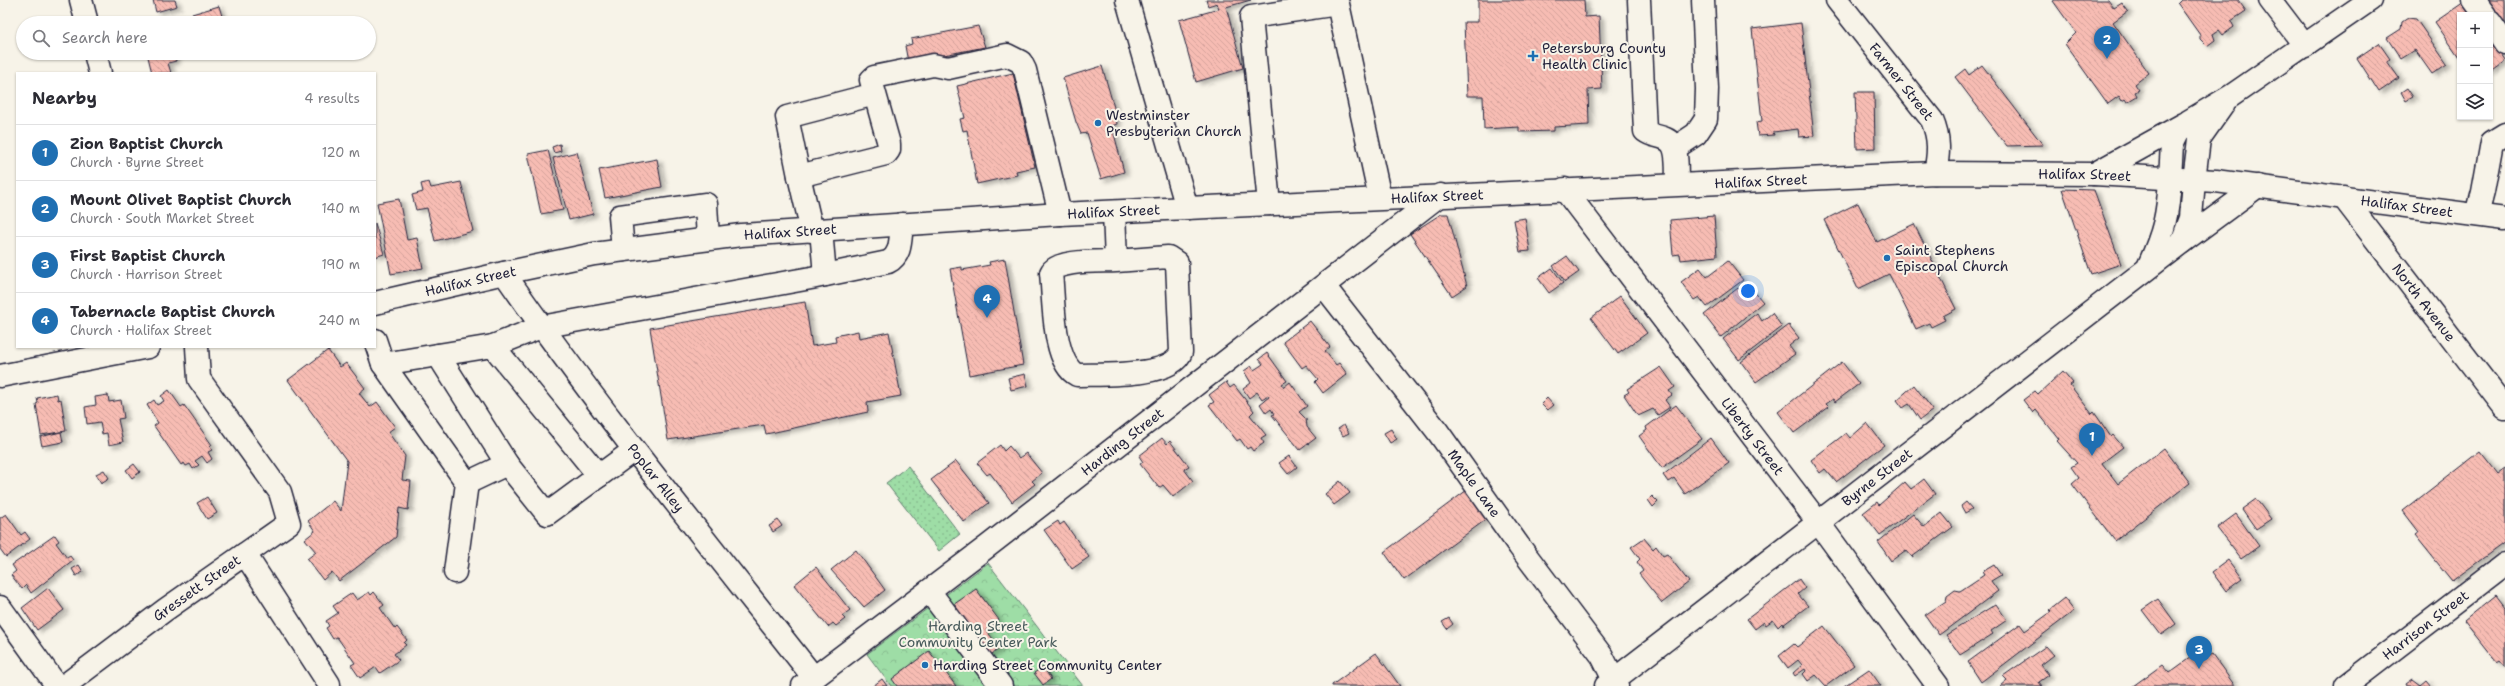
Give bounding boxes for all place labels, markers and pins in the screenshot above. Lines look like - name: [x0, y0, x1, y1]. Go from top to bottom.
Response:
- pin: 2: [2094, 26, 2120, 59]
- place label: Petersburg County Health Clinic: [1542, 39, 1666, 73]
- marker: Petersburg County Health Clinic: [1527, 50, 1539, 62]
- place label: Westminster Presbyterian Church: [1106, 106, 1242, 140]
- marker: Westminster Presbyterian Church: [1093, 118, 1103, 128]
- place label: Saint Stephens Episcopal Church: [1895, 241, 2009, 275]
- marker: Saint Stephens Episcopal Church: [1882, 253, 1892, 263]
- pin: 4: [974, 285, 1000, 318]
- pin: 1: [2079, 423, 2105, 456]
- pin: 3: [2186, 636, 2212, 669]
- place label: Harding Street Community Center: [933, 656, 1162, 674]
- marker: Harding Street Community Center: [920, 660, 930, 670]

